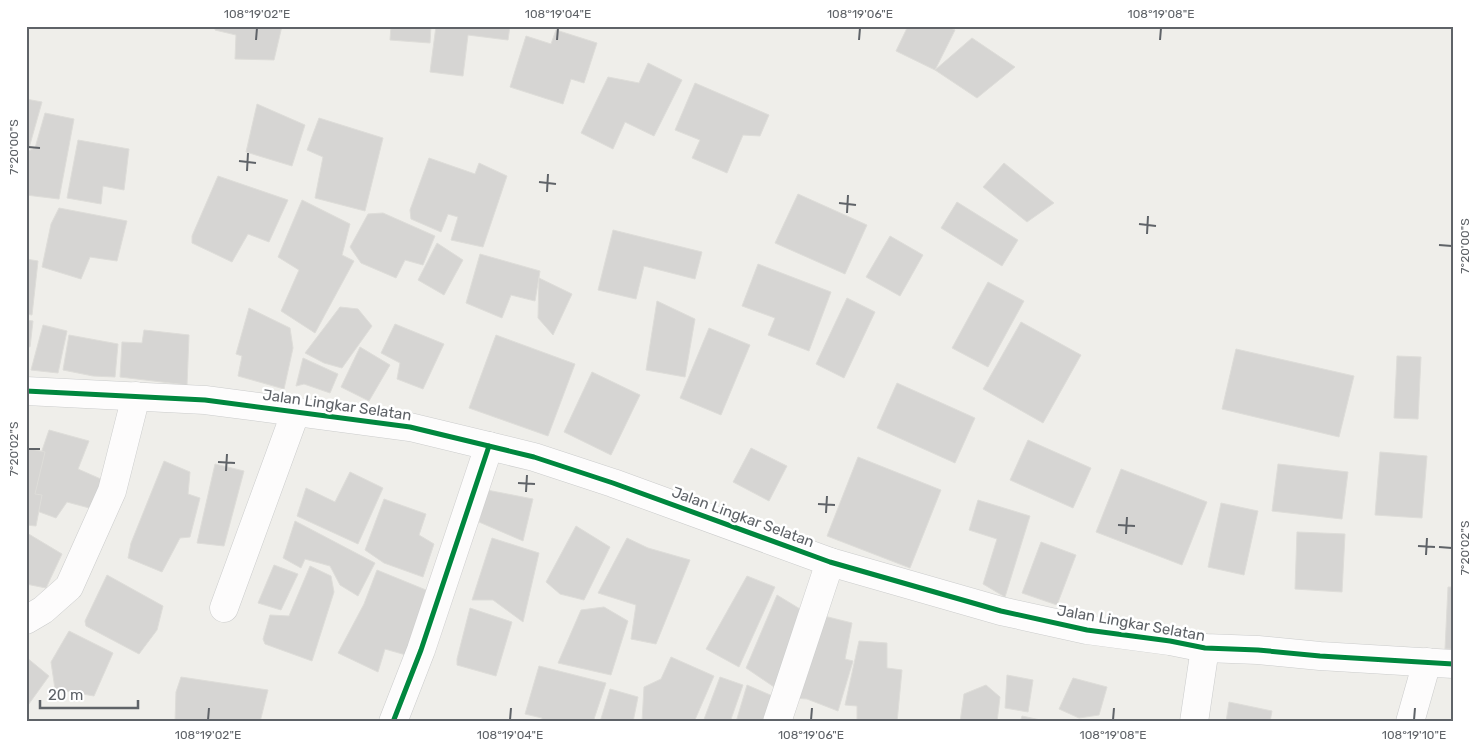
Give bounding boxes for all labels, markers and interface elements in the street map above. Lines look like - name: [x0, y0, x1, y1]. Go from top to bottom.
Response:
- text: 108°19'02"E: [224, 7, 290, 21]
- text: 108°19'04"E: [525, 7, 591, 21]
- text: 108°19'06"E: [827, 7, 893, 21]
- text: 108°19'08"E: [1128, 7, 1194, 21]
- text: 7°20'00"S: [7, 119, 21, 175]
- text: 7°20'00"S: [1458, 218, 1472, 274]
- street label: Jalan Lingkar Selatan: [261, 386, 413, 424]
- text: 7°20'02"S: [7, 422, 21, 476]
- street label: Jalan Lingkar Selatan: [669, 483, 817, 551]
- text: 7°20'02"S: [1458, 521, 1472, 575]
- street label: Jalan Lingkar Selatan: [1055, 601, 1207, 645]
- scale bar: [40, 678, 138, 710]
- text: 20 m: [48, 686, 83, 704]
- text: 108°19'02"E: [175, 728, 241, 742]
- text: 108°19'04"E: [477, 728, 543, 742]
- text: 108°19'06"E: [778, 728, 844, 742]
- text: 108°19'08"E: [1080, 728, 1146, 742]
- text: 108°19'10"E: [1382, 728, 1446, 742]

